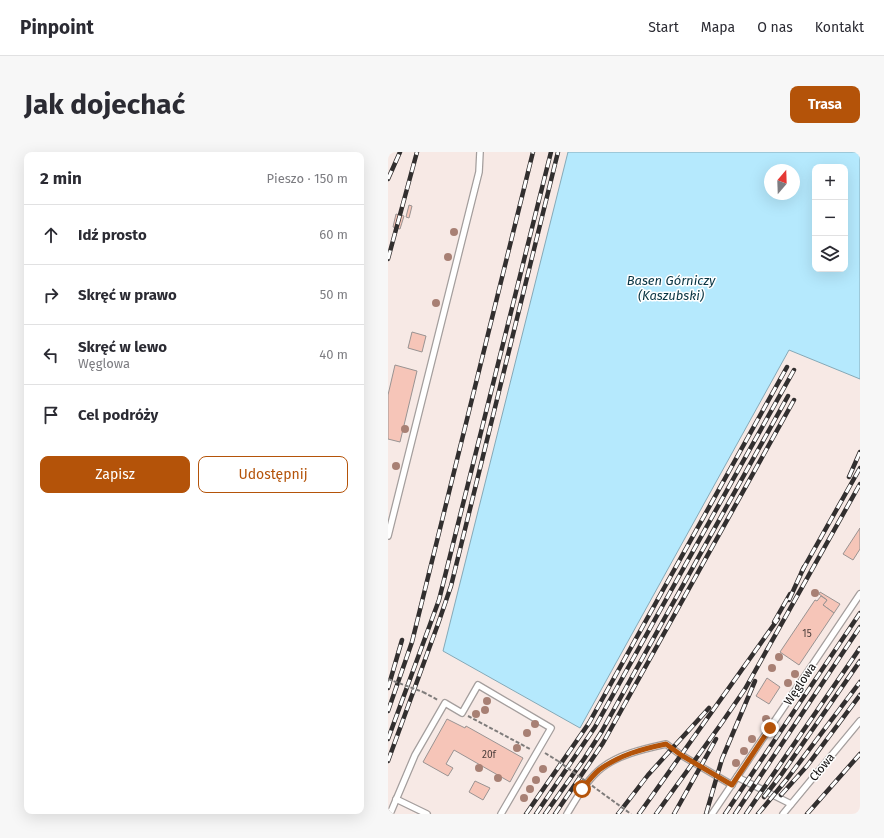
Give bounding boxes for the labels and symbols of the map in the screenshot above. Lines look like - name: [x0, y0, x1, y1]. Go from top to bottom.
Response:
- north arrow: [764, 164, 800, 200]
- water label: Basen Górniczy (Kaszubski): [627, 273, 716, 303]
- house number: 15: [802, 628, 812, 640]
- street label: Węglowa: [781, 660, 819, 708]
- route end: [761, 719, 779, 737]
- house number: 20f: [482, 749, 497, 761]
- street label: Cłowa: [806, 750, 838, 784]
- route start: [573, 780, 591, 798]

